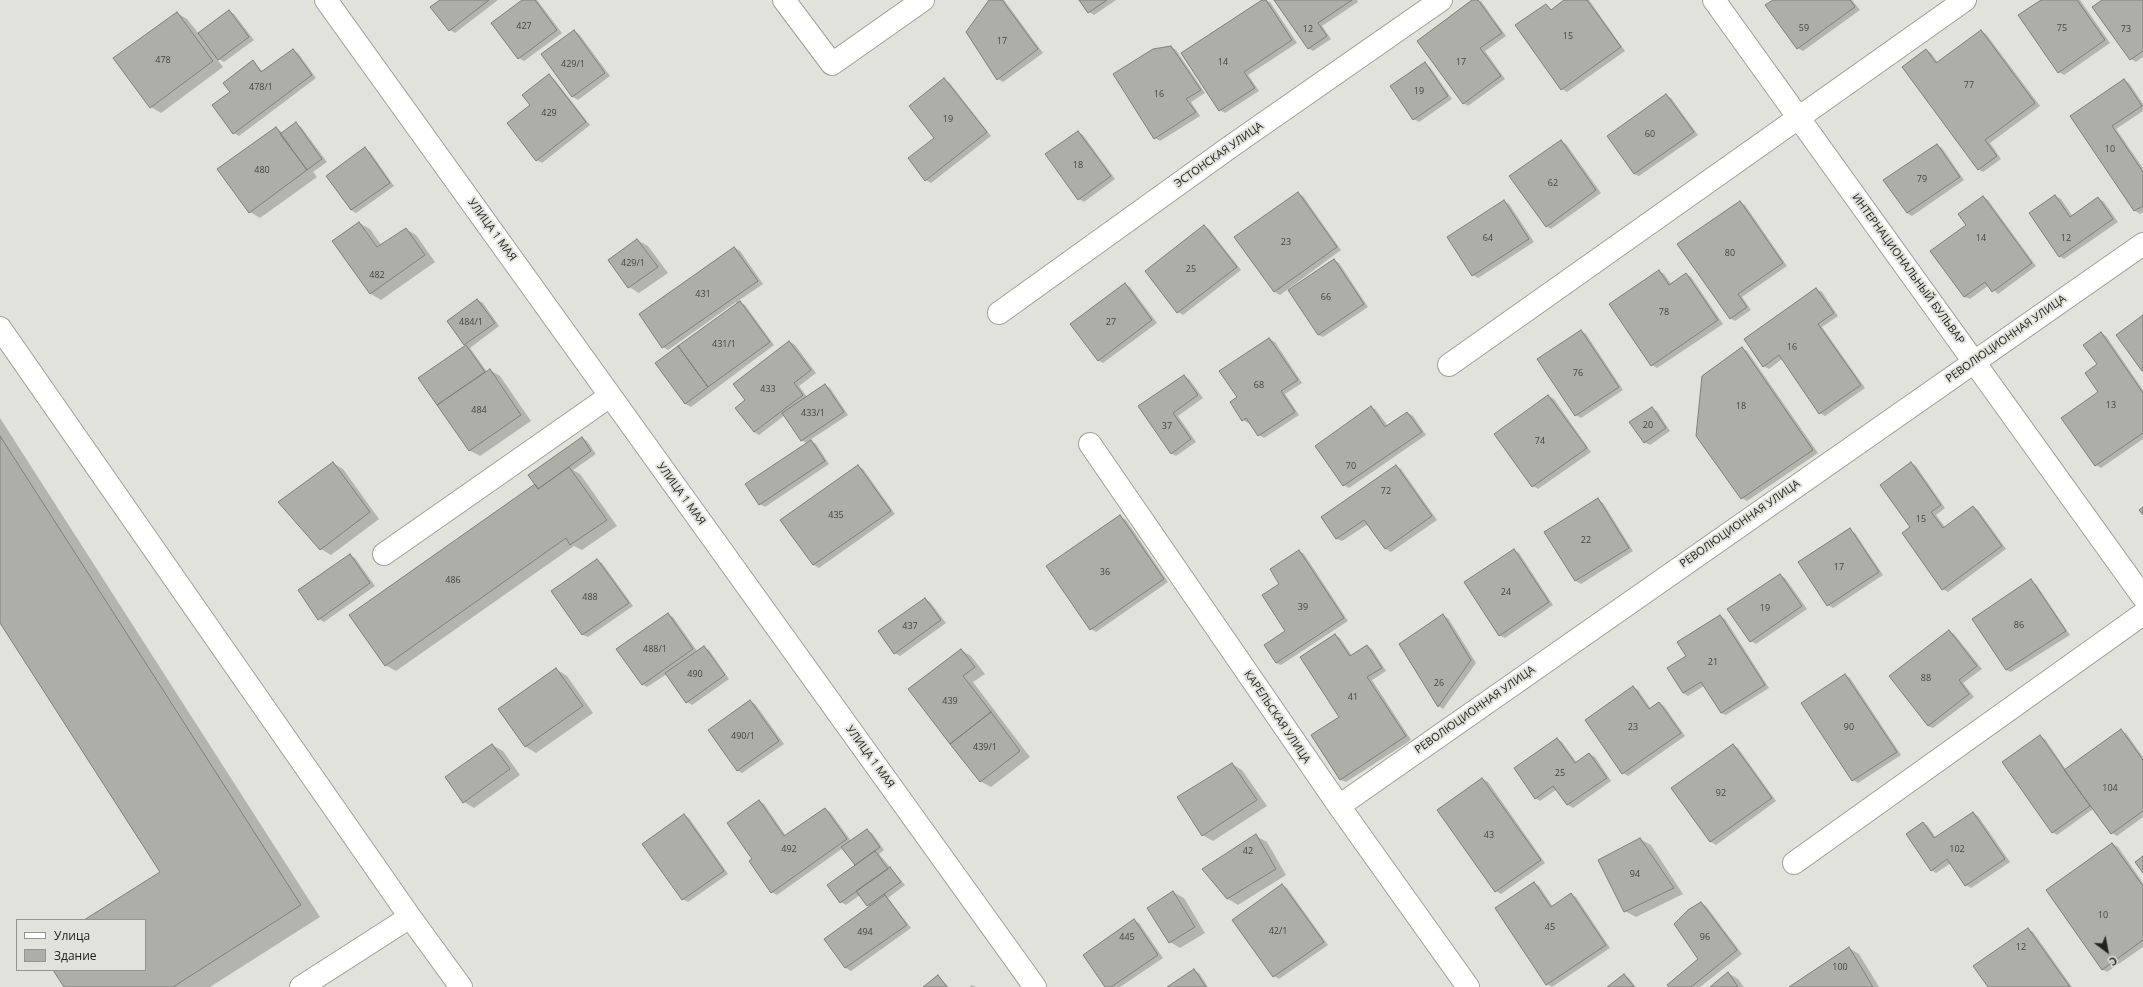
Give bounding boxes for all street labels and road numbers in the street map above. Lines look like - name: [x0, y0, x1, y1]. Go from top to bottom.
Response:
- street label: ЭСТОНСКАЯ УЛИЦА: [1172, 119, 1266, 191]
- street label: ИНТЕРНАЦИОНАЛЬНЫЙ БУЛЬВАР: [1849, 191, 1967, 347]
- street label: УЛИЦА 1 МАЯ: [465, 196, 519, 264]
- street label: РЕВОЛЮЦИОННАЯ УЛИЦА: [1943, 292, 2069, 386]
- street label: УЛИЦА 1 МАЯ: [654, 460, 708, 528]
- street label: РЕВОЛЮЦИОННАЯ УЛИЦА: [1677, 477, 1803, 571]
- street label: РЕВОЛЮЦИОННАЯ УЛИЦА: [1412, 663, 1538, 757]
- street label: КАРЕЛЬСКАЯ УЛИЦА: [1241, 668, 1313, 766]
- street label: УЛИЦА 1 МАЯ: [843, 723, 897, 791]

